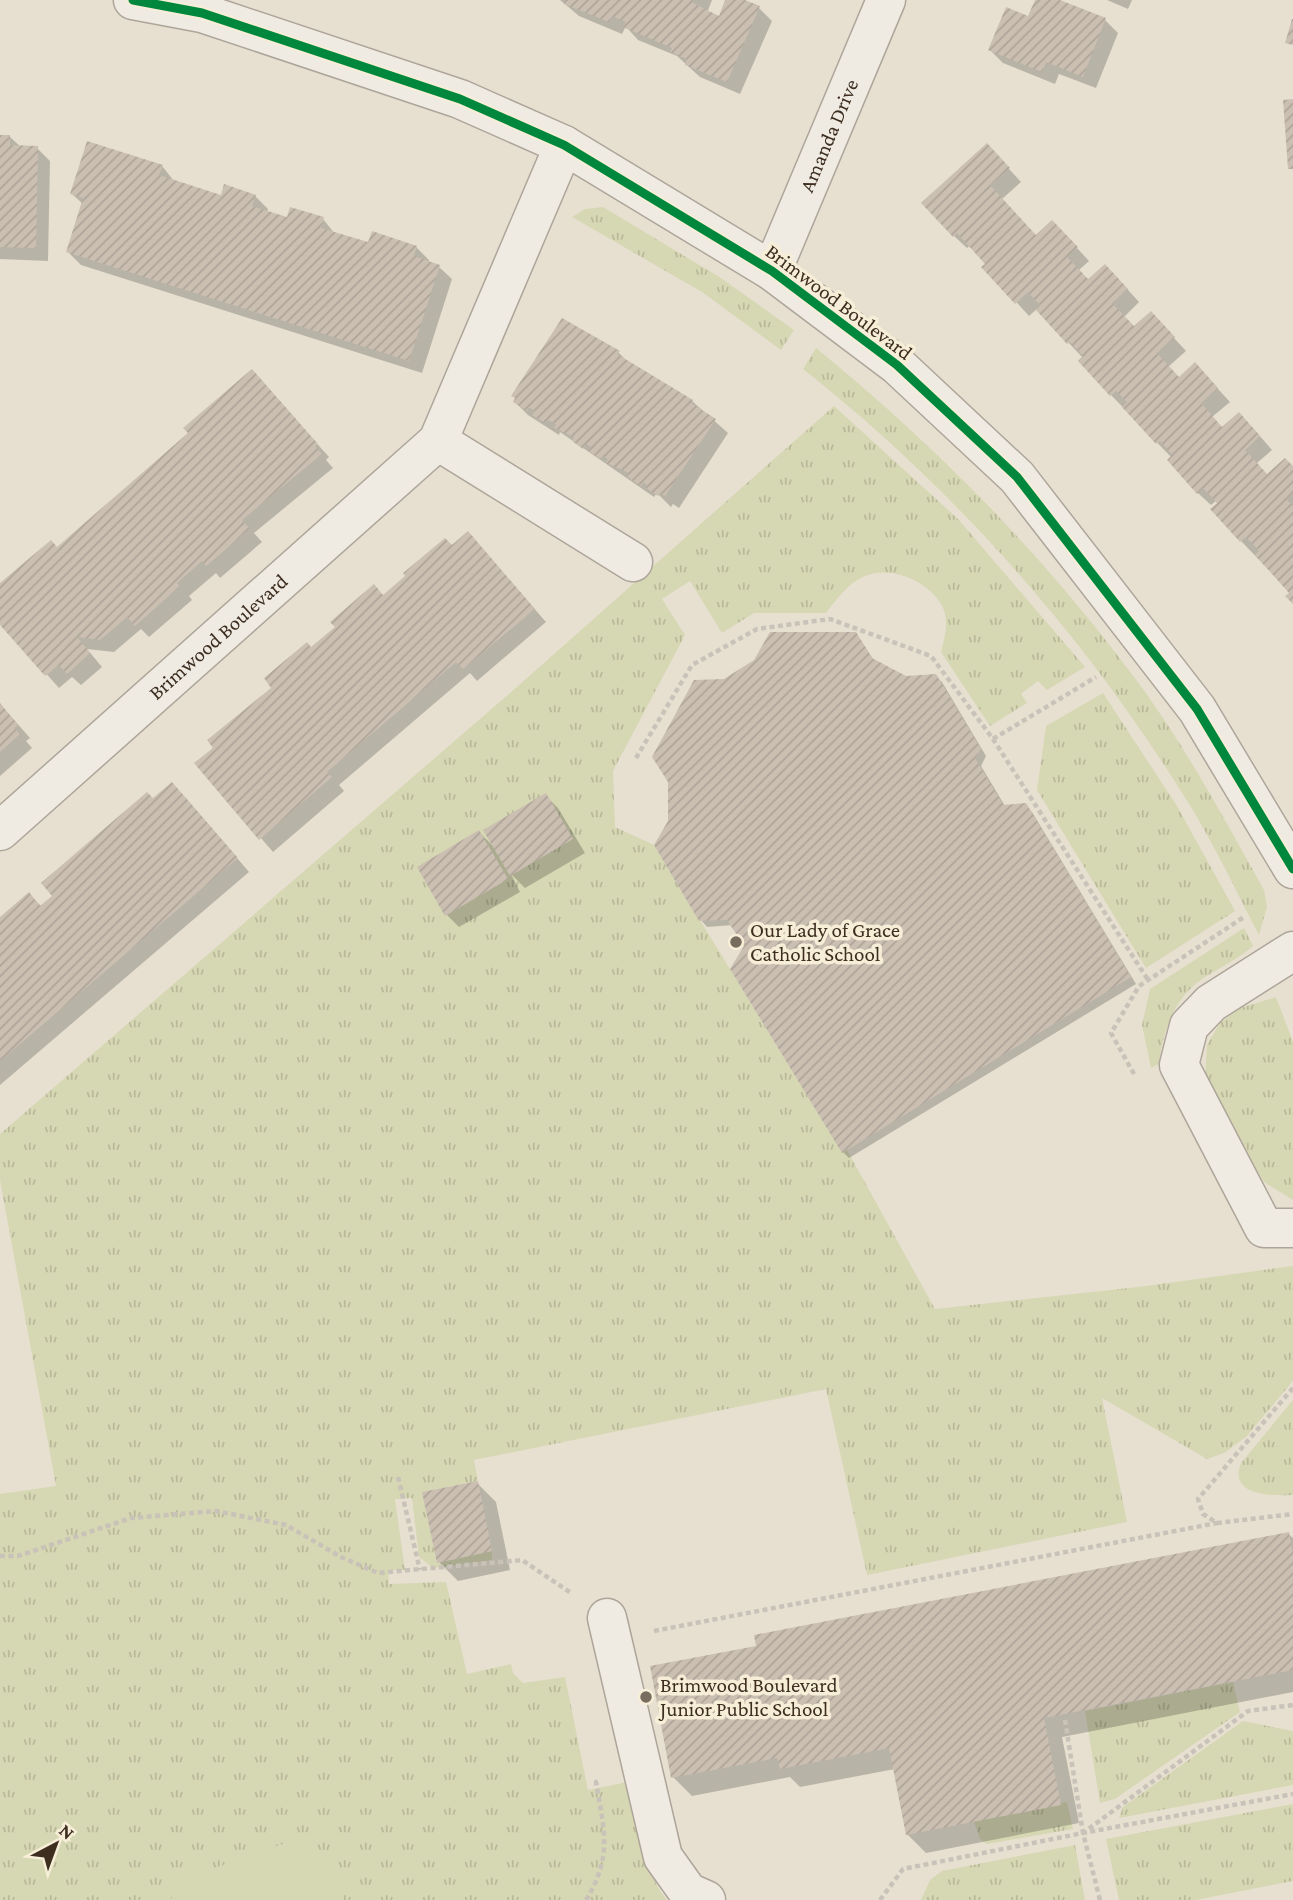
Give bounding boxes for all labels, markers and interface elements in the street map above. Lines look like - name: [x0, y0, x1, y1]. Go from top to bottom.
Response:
- street label: Amanda Drive: [795, 75, 863, 196]
- street label: Brimwood Boulevard: [761, 239, 917, 365]
- street label: Brimwood Boulevard: [144, 569, 292, 705]
- place label: Our Lady of Grace Catholic School: [750, 918, 900, 966]
- marker: Our Lady of Grace Catholic School: [728, 934, 744, 950]
- place label: Brimwood Boulevard Junior Public School: [658, 1673, 837, 1721]
- marker: Brimwood Boulevard Junior Public School: [638, 1689, 654, 1705]
- north arrow: [21, 1809, 91, 1879]
- text: N: [55, 1819, 79, 1844]

